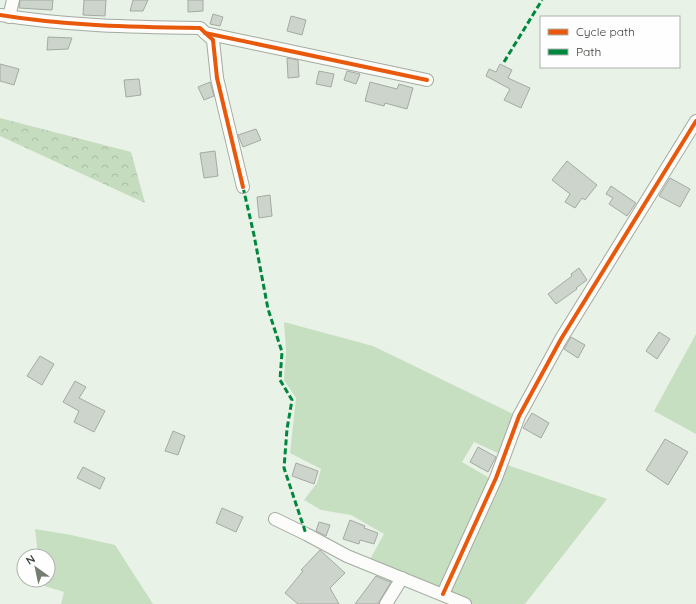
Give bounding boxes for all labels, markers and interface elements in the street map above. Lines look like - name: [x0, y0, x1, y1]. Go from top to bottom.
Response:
- legend: [540, 16, 680, 68]
- text: Cycle path: [576, 24, 635, 39]
- text: Path: [576, 44, 601, 59]
- north arrow: [16, 548, 56, 588]
- text: N: [23, 552, 38, 568]

